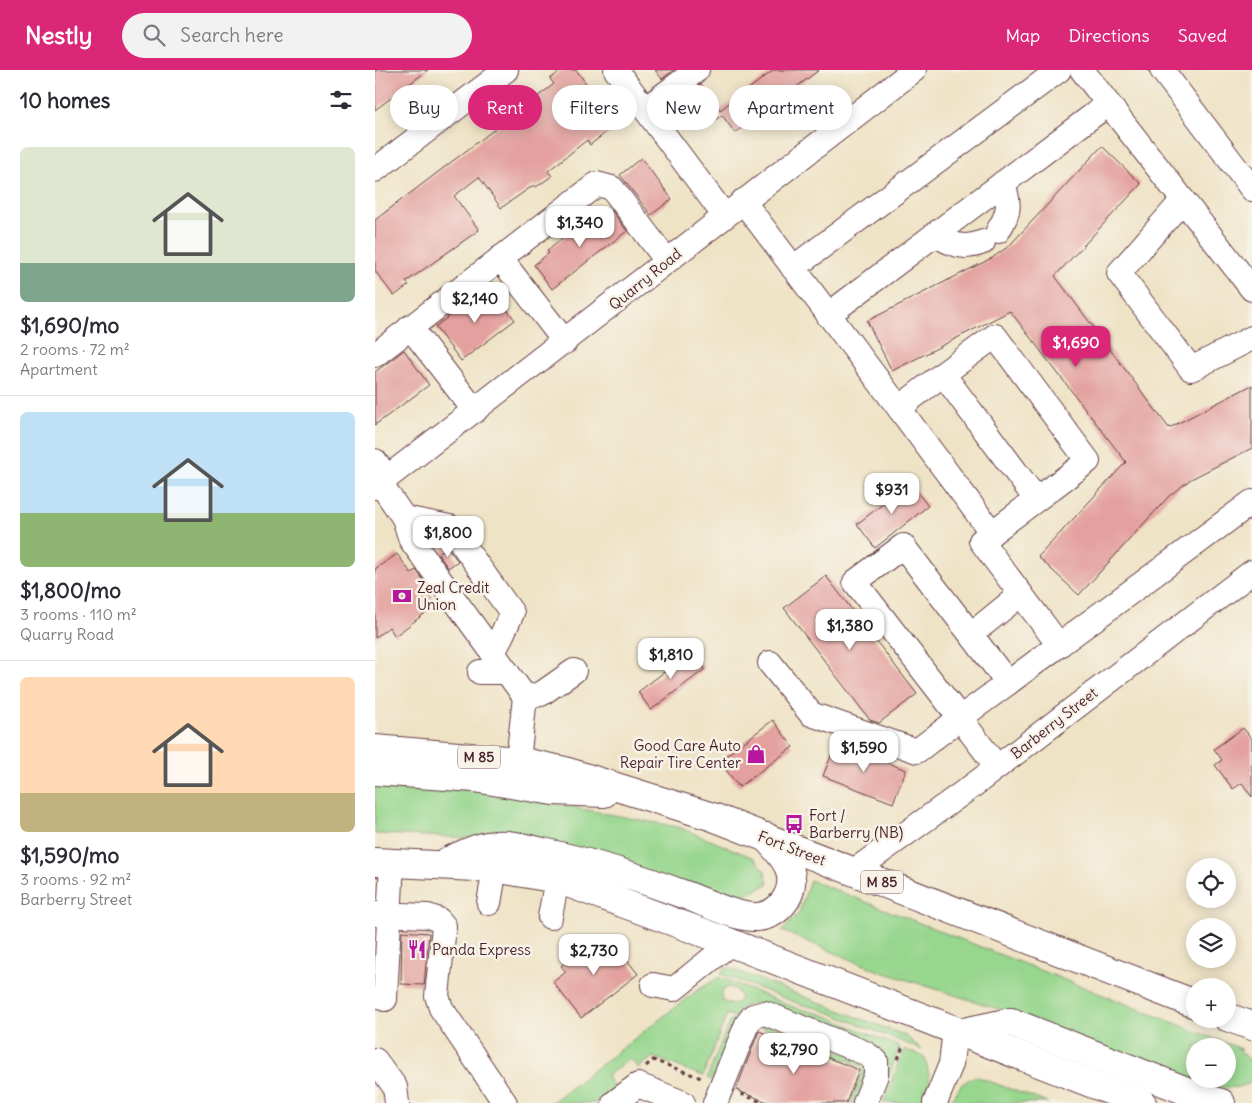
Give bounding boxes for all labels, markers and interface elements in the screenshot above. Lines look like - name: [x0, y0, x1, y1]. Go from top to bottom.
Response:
- search box: [122, 13, 472, 58]
- text: Nestly: [25, 20, 92, 50]
- icon: search: [140, 21, 168, 49]
- text: Search here: [180, 23, 283, 47]
- text: Map: [1005, 24, 1040, 47]
- text: Directions: [1068, 24, 1150, 47]
- text: Saved: [1178, 24, 1227, 47]
- chip: Buy: [390, 85, 458, 130]
- chip: Rent: [468, 85, 542, 130]
- chip: Filters: [552, 85, 637, 130]
- chip: New: [647, 85, 719, 130]
- chip: Apartment: [729, 85, 852, 130]
- icon: filters: [327, 86, 355, 114]
- text: 10 homes: [20, 87, 110, 114]
- icon: home: [143, 179, 233, 269]
- pin: $1,340: [539, 206, 621, 248]
- text: $1,340: [556, 212, 604, 232]
- street label: Quarry Road: [605, 244, 685, 314]
- pin: $2,140: [434, 282, 516, 324]
- text: $2,140: [452, 288, 498, 308]
- text: $1,690/mo: [20, 312, 119, 339]
- pin: $1,690: [1035, 326, 1117, 368]
- text: $1,690: [1052, 332, 1100, 352]
- text: 2 rooms · 72 m²: [20, 339, 130, 359]
- text: Apartment: [20, 359, 98, 379]
- icon: home: [143, 445, 233, 535]
- pin: $931: [862, 472, 922, 515]
- text: $931: [875, 479, 909, 499]
- pin: $1,800: [407, 516, 489, 558]
- text: $1,800: [424, 522, 472, 542]
- text: $1,800/mo: [20, 577, 121, 604]
- place label: Zeal Credit Union: [417, 578, 489, 614]
- bank icon: Zeal Credit Union: [391, 585, 413, 607]
- text: 3 rooms · 110 m²: [20, 604, 137, 624]
- pin: $1,380: [809, 608, 891, 651]
- text: $1,380: [826, 615, 874, 635]
- text: Quarry Road: [20, 624, 114, 644]
- pin: $1,810: [630, 638, 712, 680]
- text: $1,810: [649, 644, 693, 664]
- street label: Barberry Street: [1007, 683, 1101, 763]
- icon: home: [143, 710, 233, 800]
- pin: $1,590: [823, 730, 905, 773]
- place label: Good Care Auto Repair Tire Center: [620, 736, 741, 772]
- text: $1,590: [840, 737, 888, 757]
- shop icon: Good Care Auto Repair Tire Center: [745, 743, 767, 765]
- road number: M 85: [458, 746, 500, 769]
- place label: Fort / Barberry (NB): [809, 806, 903, 842]
- bus stop icon: Fort / Barberry (NB): [783, 813, 805, 835]
- street label: Fort Street: [755, 826, 829, 870]
- text: $1,590/mo: [20, 842, 119, 869]
- map controls: [1186, 858, 1236, 1088]
- button: locate: [1186, 858, 1236, 908]
- text: 3 rooms · 92 m²: [20, 869, 132, 889]
- road number: M 85: [861, 870, 903, 894]
- text: Barberry Street: [20, 889, 132, 909]
- button: layers: [1186, 918, 1236, 968]
- pin: $2,730: [553, 934, 635, 976]
- restaurant icon: Panda Express: [406, 938, 428, 960]
- place label: Panda Express: [432, 940, 531, 959]
- text: $2,730: [570, 940, 618, 960]
- button: +: [1186, 978, 1236, 1028]
- pin: $2,790: [753, 1032, 835, 1075]
- button: −: [1186, 1038, 1236, 1088]
- text: $2,790: [770, 1039, 818, 1059]

